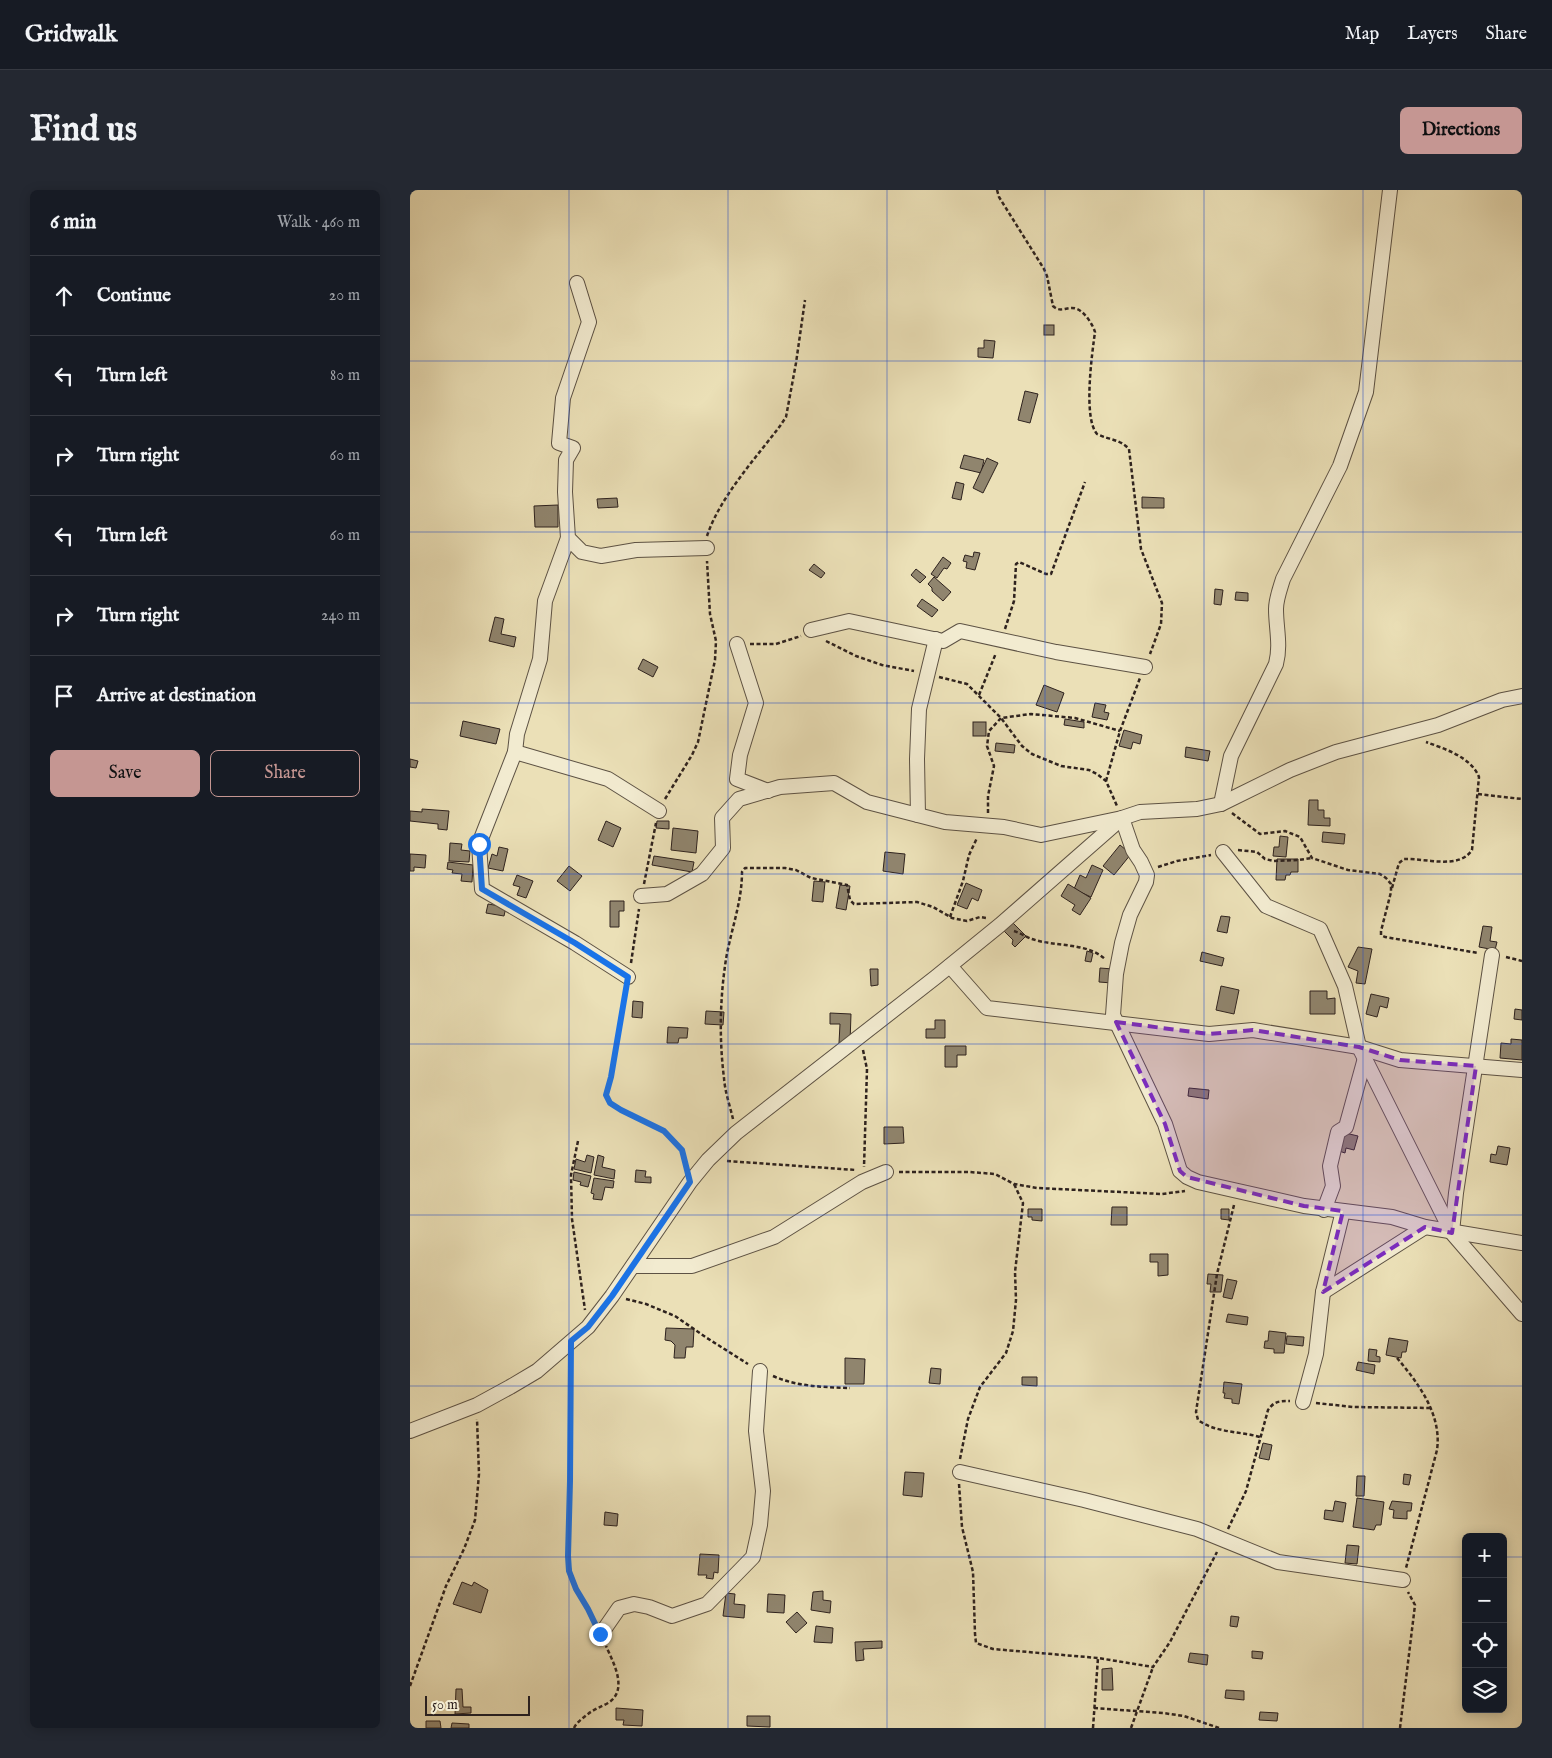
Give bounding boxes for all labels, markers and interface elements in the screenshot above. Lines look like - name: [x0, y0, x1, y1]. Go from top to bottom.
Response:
- text: Gridwalk: [25, 19, 117, 50]
- text: Map: [1345, 23, 1379, 46]
- text: Layers: [1407, 23, 1458, 46]
- text: Share: [1486, 23, 1527, 46]
- button: Directions: [1400, 107, 1522, 154]
- text: Find us: [30, 108, 137, 153]
- text: 6 min: [50, 209, 96, 236]
- text: Walk · 460 m: [277, 213, 360, 233]
- icon: ahead: [50, 282, 78, 310]
- text: Continue: [97, 284, 171, 308]
- text: 20 m: [329, 286, 360, 306]
- icon: left: [50, 362, 78, 390]
- text: Turn left: [97, 364, 168, 388]
- text: 80 m: [330, 366, 360, 386]
- icon: right: [50, 442, 78, 470]
- text: Turn right: [97, 444, 179, 468]
- text: 60 m: [330, 446, 360, 466]
- icon: left: [50, 522, 78, 550]
- text: Turn left: [97, 524, 168, 548]
- text: 60 m: [330, 526, 360, 546]
- icon: right: [50, 602, 78, 630]
- text: Turn right: [97, 604, 179, 628]
- text: 240 m: [321, 606, 360, 626]
- icon: arrive: [50, 682, 78, 710]
- text: Arrive at destination: [97, 684, 256, 708]
- button: Save: [50, 750, 200, 797]
- button: Share: [210, 750, 360, 797]
- route start: [468, 833, 491, 856]
- map controls: [1462, 1533, 1507, 1713]
- button: +: [1462, 1533, 1507, 1578]
- button: −: [1462, 1578, 1507, 1623]
- route end: [589, 1623, 612, 1646]
- button: locate: [1462, 1623, 1507, 1668]
- button: layers: [1462, 1668, 1507, 1713]
- scale bar: [425, 1693, 530, 1716]
- text: 50 m: [432, 1696, 458, 1714]

